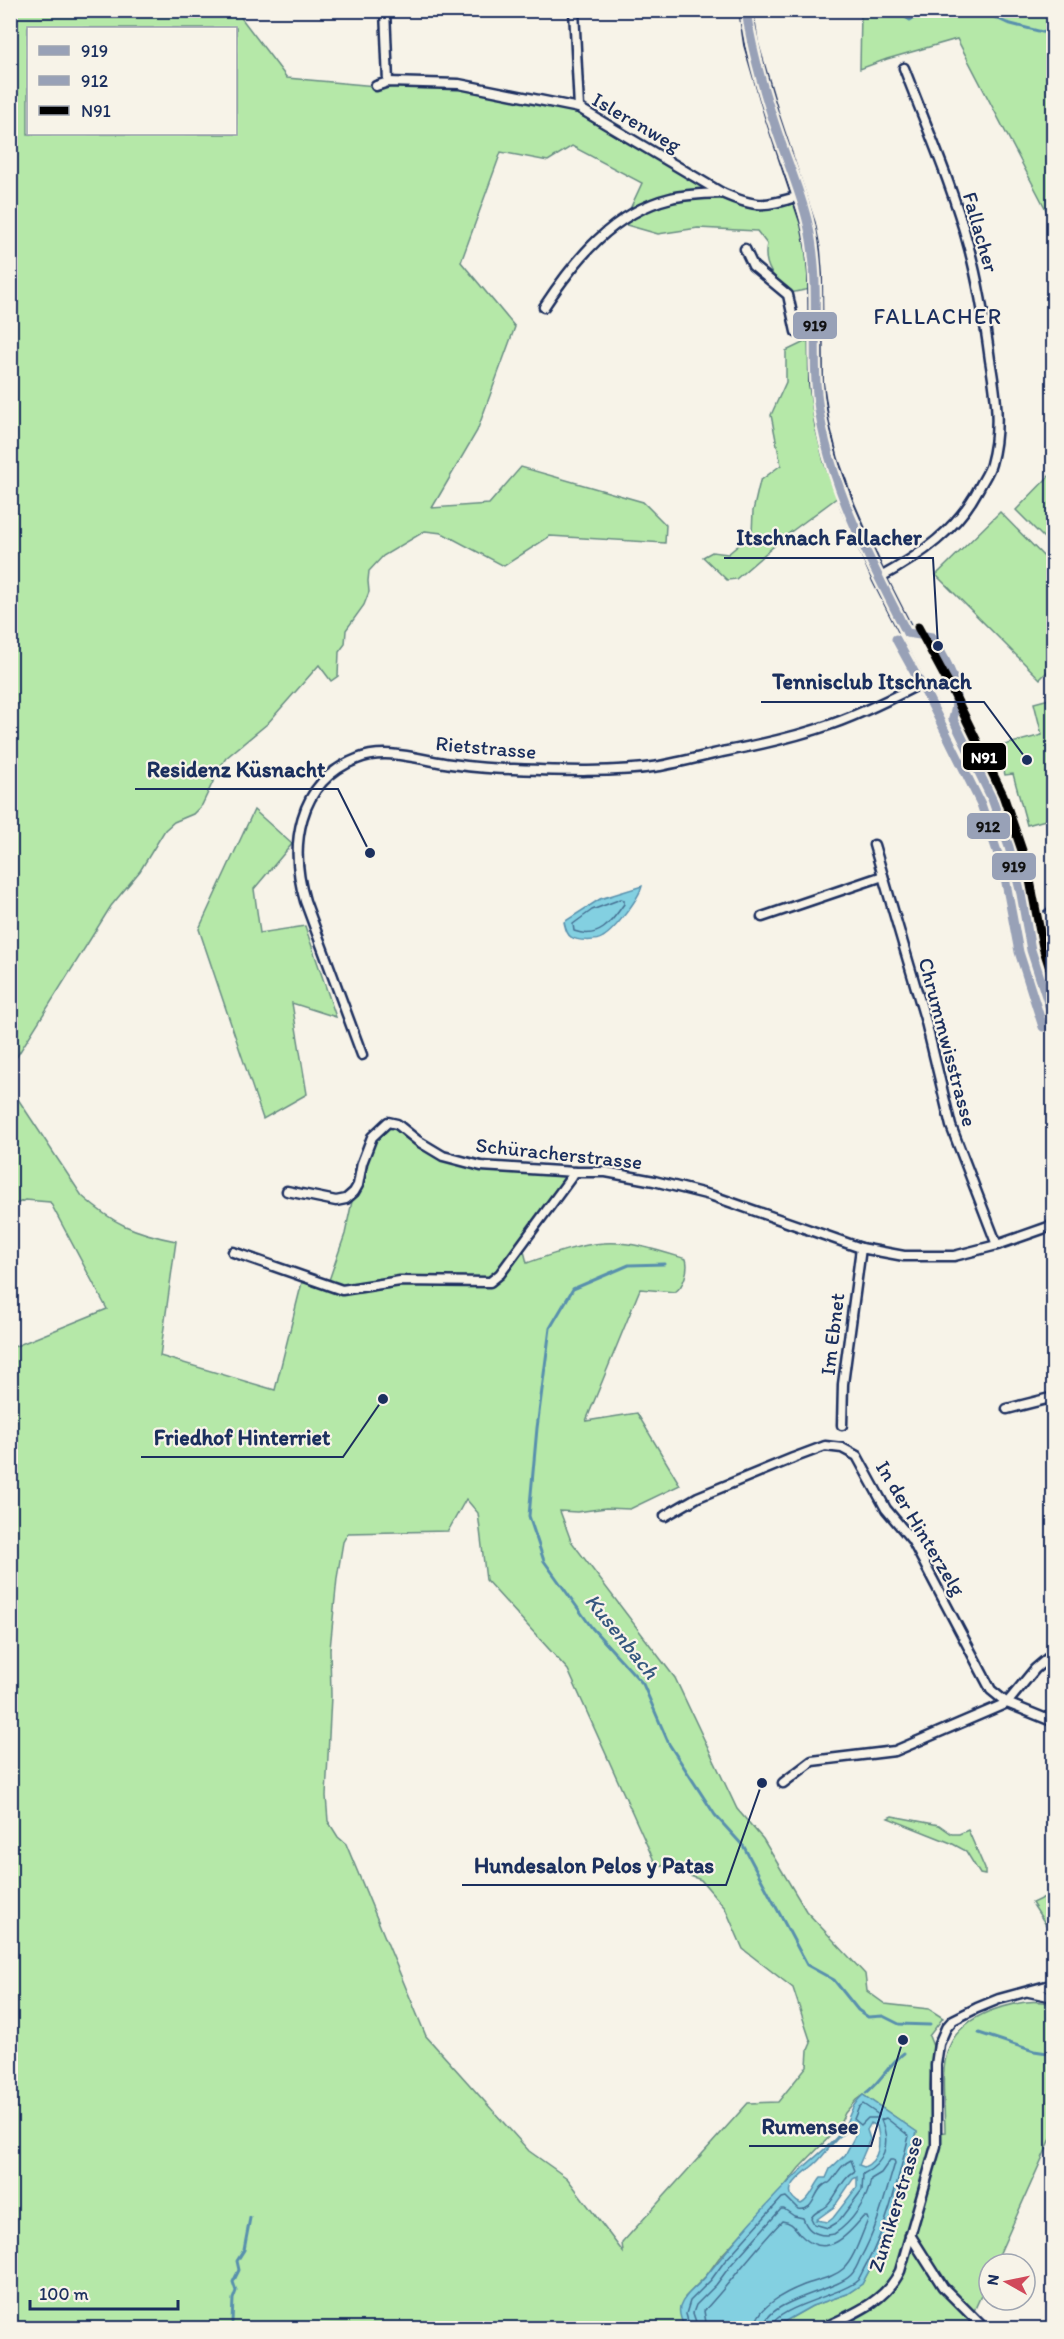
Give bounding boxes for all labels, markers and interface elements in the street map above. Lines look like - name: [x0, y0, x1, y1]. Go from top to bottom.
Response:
- legend: [27, 27, 237, 135]
- text: 919: [81, 40, 108, 62]
- text: 912: [81, 70, 109, 92]
- street label: Islerenweg: [588, 87, 686, 158]
- text: N91: [81, 100, 111, 122]
- street label: Fallacher: [958, 189, 1004, 275]
- district label: FALLACHER: [873, 303, 1003, 330]
- line badge: 919: [792, 311, 838, 340]
- text: 919: [803, 316, 827, 335]
- callout: Itschnach Fallacher: [724, 518, 933, 558]
- text: Itschnach Fallacher: [736, 524, 923, 551]
- callout: Tennisclub Itschnach: [761, 662, 984, 702]
- text: Tennisclub Itschnach: [771, 668, 973, 695]
- street label: Rietstrasse: [434, 730, 538, 764]
- line badge: N91: [962, 742, 1007, 771]
- text: N91: [971, 748, 998, 767]
- callout: Residenz Küsnacht: [135, 749, 338, 789]
- text: Residenz Küsnacht: [147, 756, 326, 783]
- line badge: 912: [966, 812, 1011, 840]
- text: 912: [976, 817, 1001, 836]
- line badge: 919: [991, 852, 1037, 881]
- text: 919: [1002, 857, 1026, 876]
- street label: Chrummwisstrasse: [913, 955, 983, 1129]
- street label: Schüracherstrasse: [474, 1132, 644, 1174]
- street label: Im Ebnet: [815, 1291, 849, 1377]
- callout: Friedhof Hinterriet: [141, 1417, 343, 1457]
- text: Friedhof Hinterriet: [154, 1424, 331, 1451]
- street label: In der Hinterzelg: [871, 1456, 971, 1600]
- water label: Kusenbach: [579, 1588, 665, 1685]
- callout: Hundesalon Pelos y Patas: [462, 1845, 726, 1885]
- text: Hundesalon Pelos y Patas: [474, 1852, 714, 1879]
- callout: Rumensee: [749, 2106, 871, 2146]
- text: Rumensee: [761, 2113, 859, 2140]
- street label: Zumikerstrasse: [862, 2133, 928, 2275]
- north arrow: [977, 2252, 1037, 2312]
- scale bar: [30, 2273, 178, 2311]
- text: N: [982, 2273, 1003, 2287]
- text: 100 m: [39, 2283, 89, 2305]

